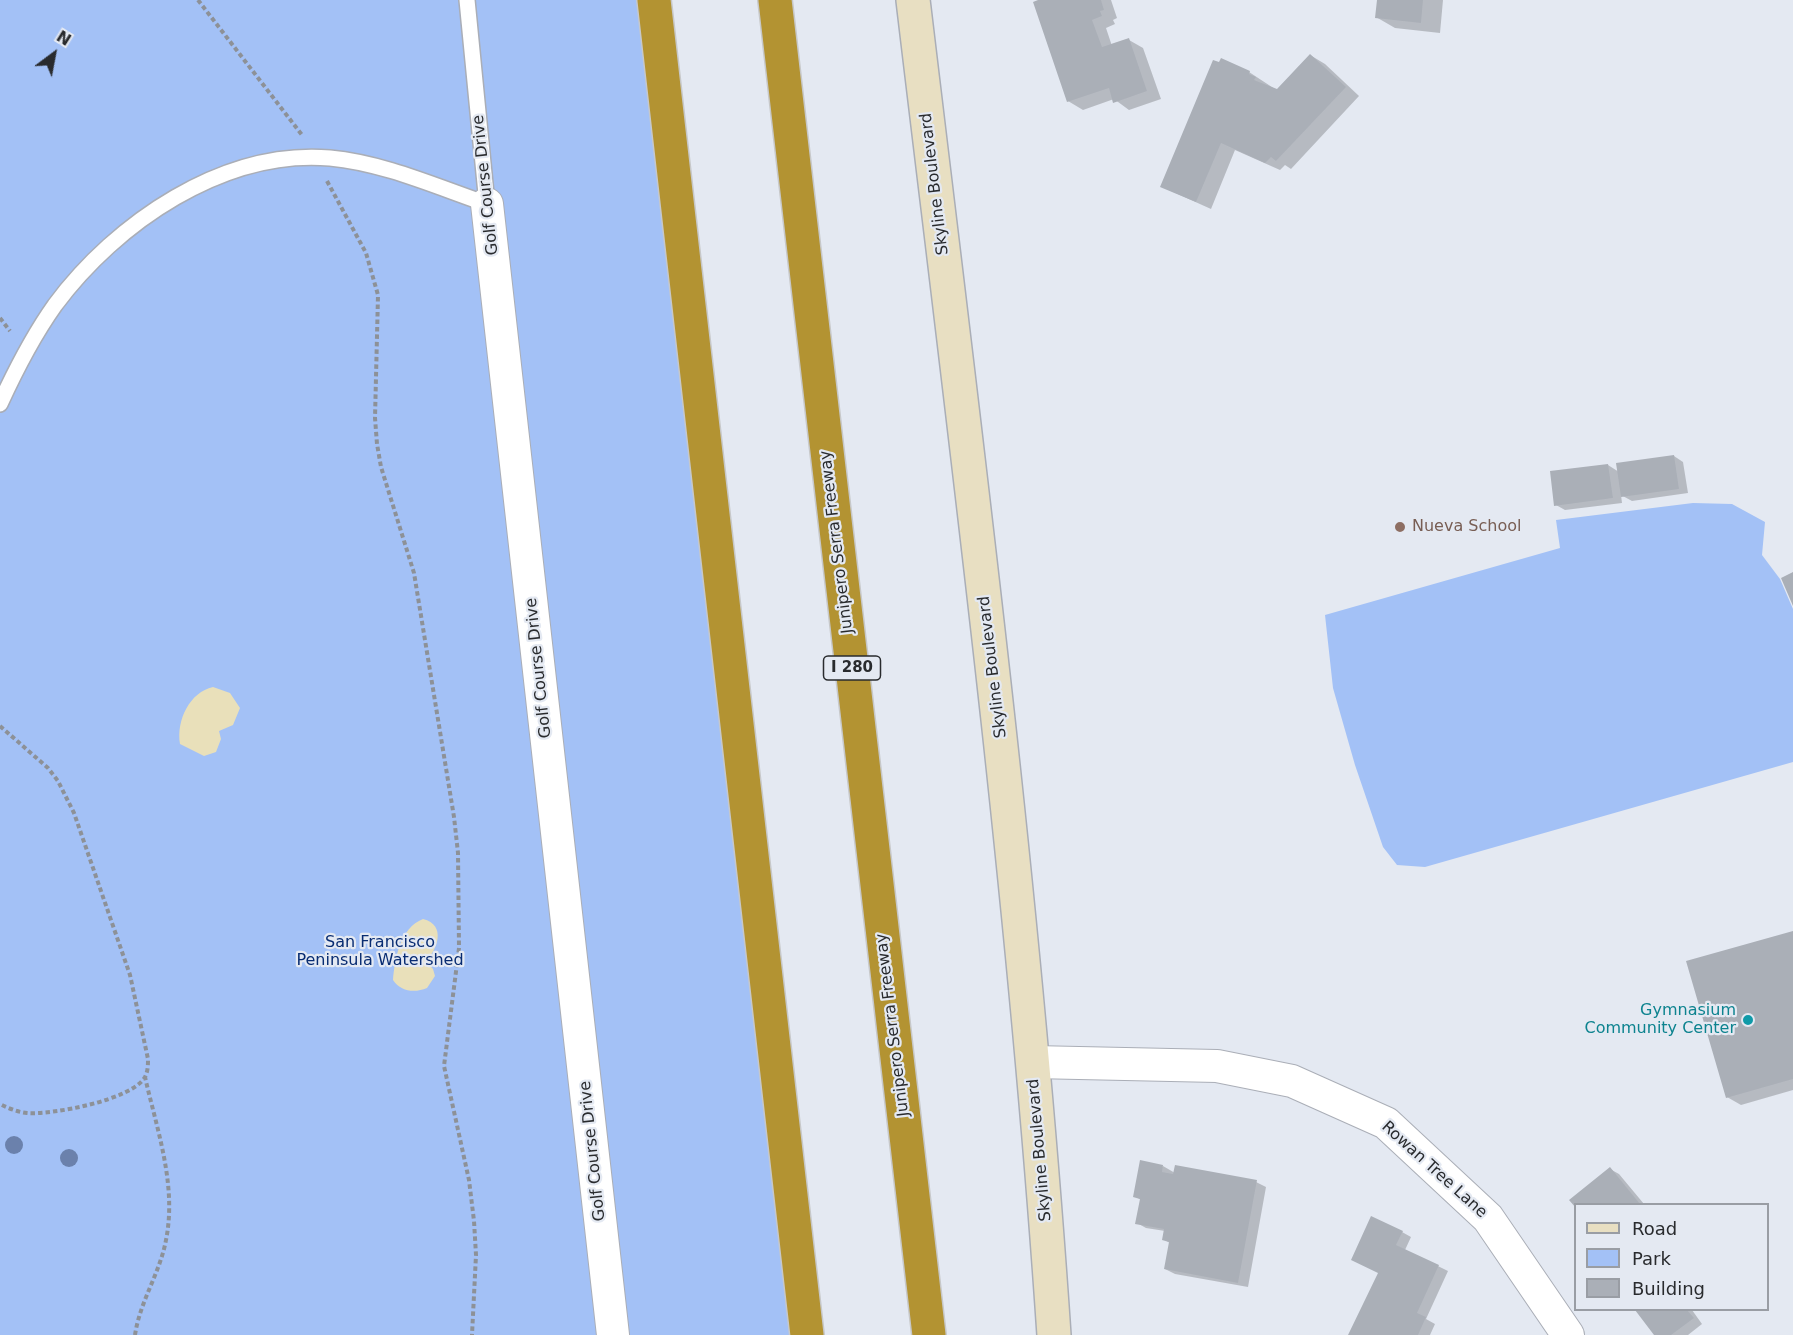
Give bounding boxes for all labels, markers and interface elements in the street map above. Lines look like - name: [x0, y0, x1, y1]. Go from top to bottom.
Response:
- north arrow: [24, 24, 84, 84]
- text: N: [53, 27, 75, 50]
- street label: Skyline Boulevard: [917, 112, 953, 256]
- street label: Golf Course Drive: [469, 114, 503, 256]
- street label: Junipero Serra Freeway: [816, 449, 858, 635]
- place label: Nueva School: [1412, 517, 1521, 537]
- marker: Nueva School: [1393, 520, 1407, 534]
- street label: Skyline Boulevard: [975, 595, 1011, 739]
- street label: Golf Course Drive: [522, 597, 556, 739]
- road number: I 280: [824, 656, 880, 680]
- street label: Junipero Serra Freeway: [872, 932, 914, 1118]
- park label: San Francisco Peninsula Watershed: [296, 933, 464, 971]
- place label: Gymnasium Community Center: [1584, 1001, 1736, 1039]
- marker: Gymnasium Community Center: [1741, 1013, 1755, 1027]
- street label: Skyline Boulevard: [1024, 1078, 1056, 1222]
- street label: Golf Course Drive: [576, 1080, 610, 1222]
- street label: Rowan Tree Lane: [1377, 1118, 1491, 1222]
- legend: [1574, 1203, 1769, 1311]
- text: Road: [1632, 1218, 1677, 1239]
- text: Park: [1632, 1248, 1671, 1269]
- text: Building: [1632, 1278, 1705, 1299]

